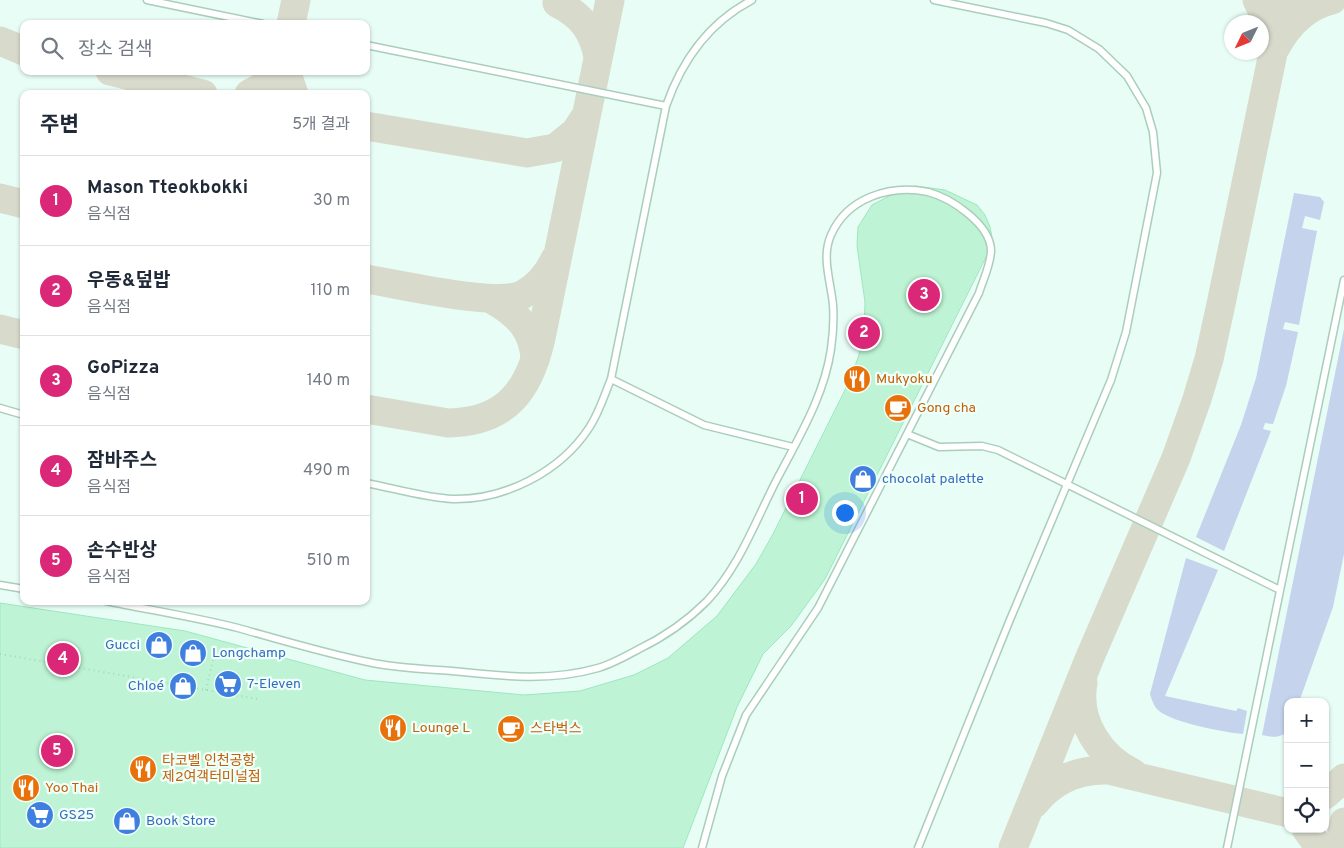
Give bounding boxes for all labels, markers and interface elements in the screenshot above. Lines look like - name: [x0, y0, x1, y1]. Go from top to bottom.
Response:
- north arrow: [1224, 15, 1269, 60]
- search box: [20, 20, 370, 75]
- icon: search: [38, 34, 66, 62]
- text: 장소 검색: [78, 38, 152, 62]
- text: 주변: [40, 112, 79, 139]
- text: 5개 결과: [292, 115, 350, 135]
- text: Mason Tteokbokki: [87, 176, 248, 200]
- text: 1: [53, 191, 59, 211]
- text: 30 m: [313, 191, 350, 211]
- text: 음식점: [87, 205, 131, 225]
- text: 우동&덮밥: [87, 269, 170, 293]
- pin: 3: [908, 276, 940, 314]
- text: 2: [51, 281, 61, 301]
- text: 110 m: [310, 281, 350, 301]
- text: 음식점: [87, 298, 131, 318]
- pin: 2: [848, 314, 880, 352]
- text: GoPizza: [87, 356, 159, 380]
- restaurant icon: Mukyoku: [842, 364, 872, 394]
- text: 3: [51, 371, 61, 391]
- text: 140 m: [307, 371, 350, 391]
- place label: Mukyoku: [876, 371, 933, 388]
- text: 음식점: [87, 385, 131, 405]
- cafe icon: Gong cha: [883, 393, 913, 423]
- place label: Gong cha: [917, 400, 976, 417]
- text: 잠바주스: [87, 449, 157, 473]
- text: 4: [51, 461, 61, 481]
- text: 490 m: [303, 461, 350, 481]
- shop icon: chocolat palette: [848, 464, 878, 494]
- place label: chocolat palette: [882, 471, 984, 488]
- text: 음식점: [87, 478, 131, 498]
- pin: 1: [786, 480, 818, 518]
- your location: [832, 500, 858, 526]
- text: 손수반상: [87, 539, 157, 563]
- text: 5: [51, 551, 61, 571]
- text: 510 m: [307, 551, 350, 571]
- text: 음식점: [87, 568, 131, 588]
- shop icon: Gucci: [144, 630, 174, 660]
- place label: Gucci: [105, 637, 140, 654]
- shop icon: Longchamp: [178, 638, 208, 668]
- pin: 4: [47, 640, 79, 678]
- place label: Longchamp: [212, 645, 286, 662]
- supermarket icon: 7-Eleven: [213, 669, 243, 699]
- shop icon: Chloé: [168, 671, 198, 701]
- place label: 7-Eleven: [247, 676, 301, 693]
- place label: Chloé: [128, 678, 164, 695]
- map controls: [1284, 698, 1329, 833]
- button: +: [1284, 698, 1329, 743]
- restaurant icon: Lounge L: [378, 713, 408, 743]
- cafe icon: 스타벅스: [496, 714, 526, 744]
- place label: Lounge L: [412, 720, 470, 737]
- place label: 스타벅스: [530, 721, 582, 738]
- pin: 5: [41, 732, 73, 770]
- button: −: [1284, 743, 1329, 788]
- place label: 타코벨 인천공항 제2여객터미널점: [162, 752, 261, 786]
- restaurant icon: 타코벨 인천공항 제2여객터미널점: [128, 754, 158, 784]
- restaurant icon: Yoo Thai: [11, 773, 41, 803]
- place label: Yoo Thai: [45, 780, 98, 797]
- button: locate: [1284, 788, 1329, 833]
- supermarket icon: GS25: [25, 800, 55, 830]
- shop icon: Book Store: [112, 806, 142, 836]
- place label: GS25: [59, 807, 94, 824]
- place label: Book Store: [146, 813, 216, 830]

